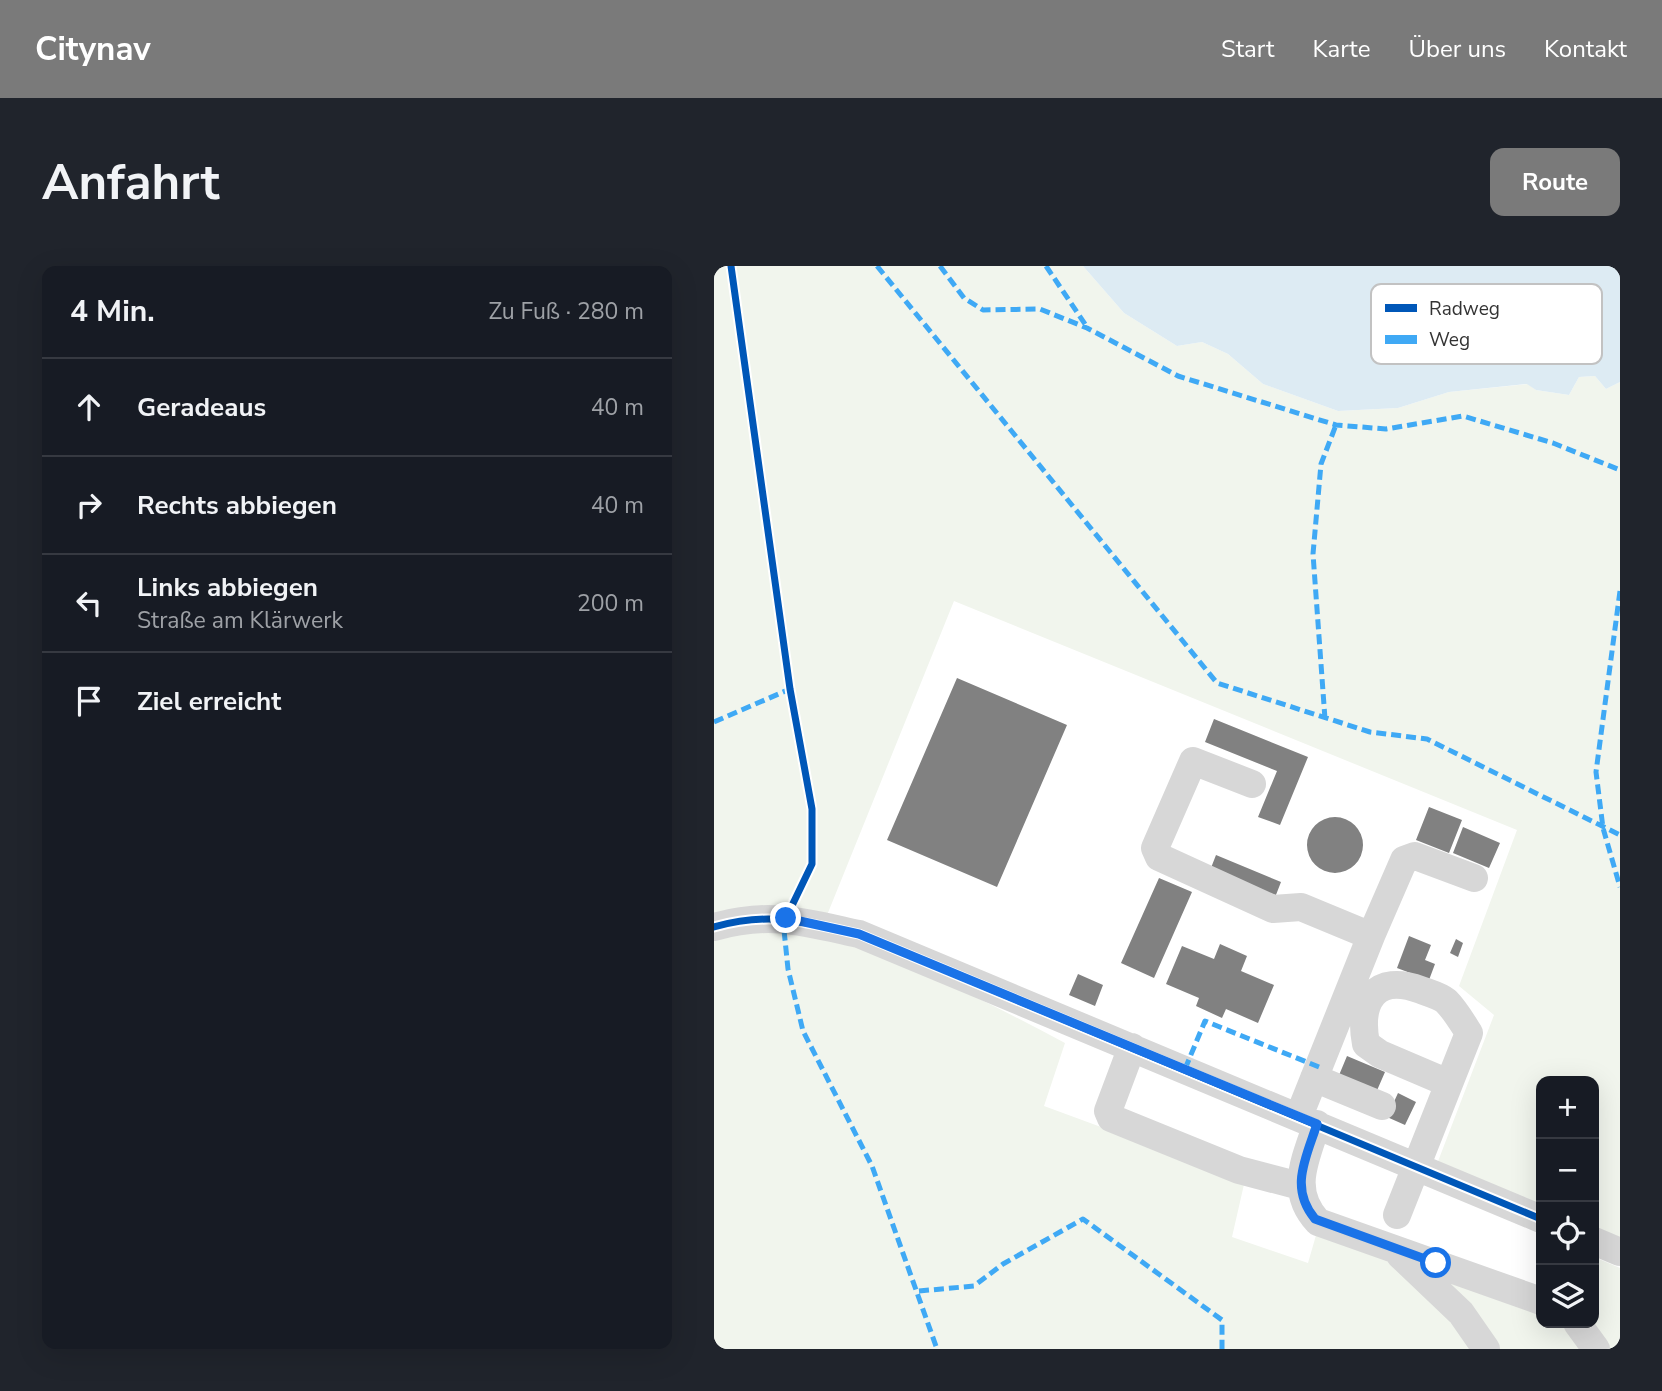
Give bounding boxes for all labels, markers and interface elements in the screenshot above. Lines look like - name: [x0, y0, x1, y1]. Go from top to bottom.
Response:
- text: Citynav: [35, 27, 151, 72]
- text: Start: [1221, 33, 1274, 65]
- text: Karte: [1312, 33, 1370, 65]
- text: Über uns: [1408, 33, 1506, 65]
- text: Kontakt: [1544, 33, 1627, 65]
- button: Route: [1490, 148, 1620, 216]
- text: Anfahrt: [42, 149, 220, 216]
- legend: [1371, 284, 1602, 364]
- text: 4 Min.: [70, 291, 155, 332]
- text: Zu Fuß · 280 m: [488, 296, 644, 327]
- text: Radweg: [1429, 296, 1500, 322]
- text: Weg: [1429, 327, 1470, 353]
- icon: ahead: [70, 388, 108, 426]
- text: Geradeaus: [137, 390, 266, 425]
- text: 40 m: [591, 392, 644, 423]
- icon: right: [70, 486, 108, 524]
- text: Rechts abbiegen: [137, 488, 337, 523]
- text: 40 m: [591, 490, 644, 521]
- text: Links abbiegen: [137, 570, 318, 605]
- icon: left: [70, 584, 108, 622]
- text: 200 m: [577, 588, 644, 619]
- text: Straße am Klärwerk: [137, 605, 343, 636]
- icon: arrive: [70, 682, 108, 720]
- text: Ziel erreicht: [137, 684, 281, 719]
- route end: [770, 902, 801, 933]
- map controls: [1536, 1076, 1599, 1328]
- button: +: [1536, 1076, 1599, 1139]
- button: −: [1536, 1139, 1599, 1202]
- button: locate: [1536, 1202, 1599, 1265]
- route start: [1420, 1247, 1451, 1278]
- button: layers: [1536, 1265, 1599, 1328]

